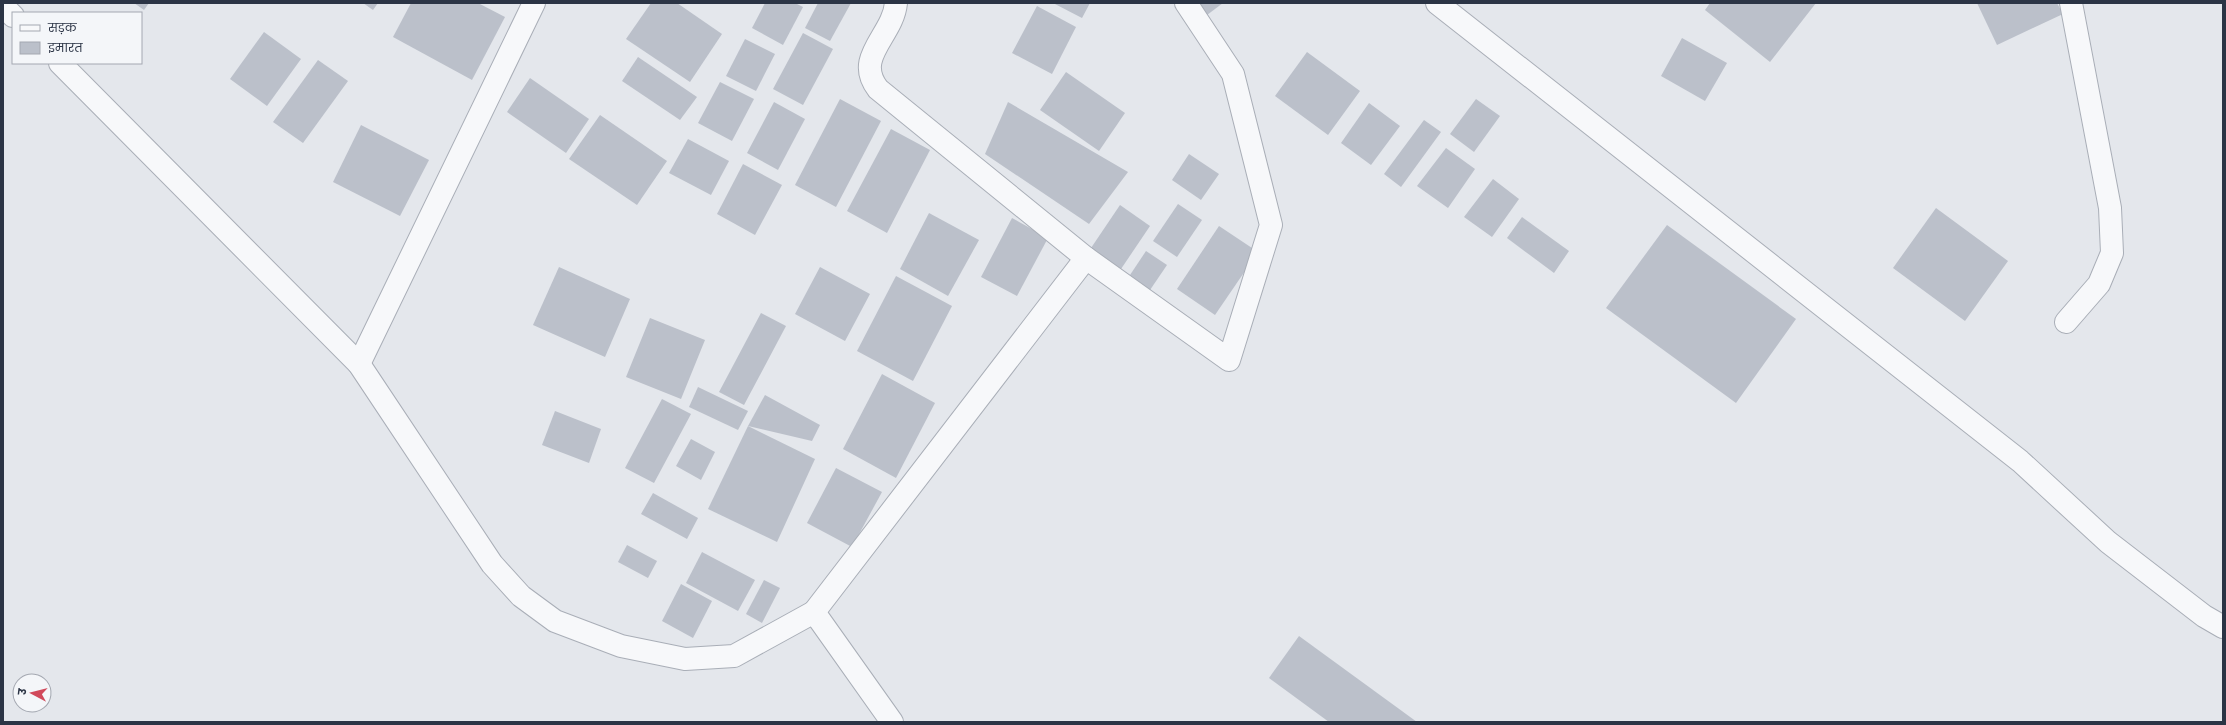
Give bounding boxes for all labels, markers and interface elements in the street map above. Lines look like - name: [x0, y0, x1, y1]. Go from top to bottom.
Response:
- legend: [12, 12, 142, 64]
- text: सड़क: [47, 19, 78, 36]
- text: इमारत: [47, 39, 83, 56]
- north arrow: [12, 673, 52, 713]
- text: उ: [14, 687, 30, 697]

